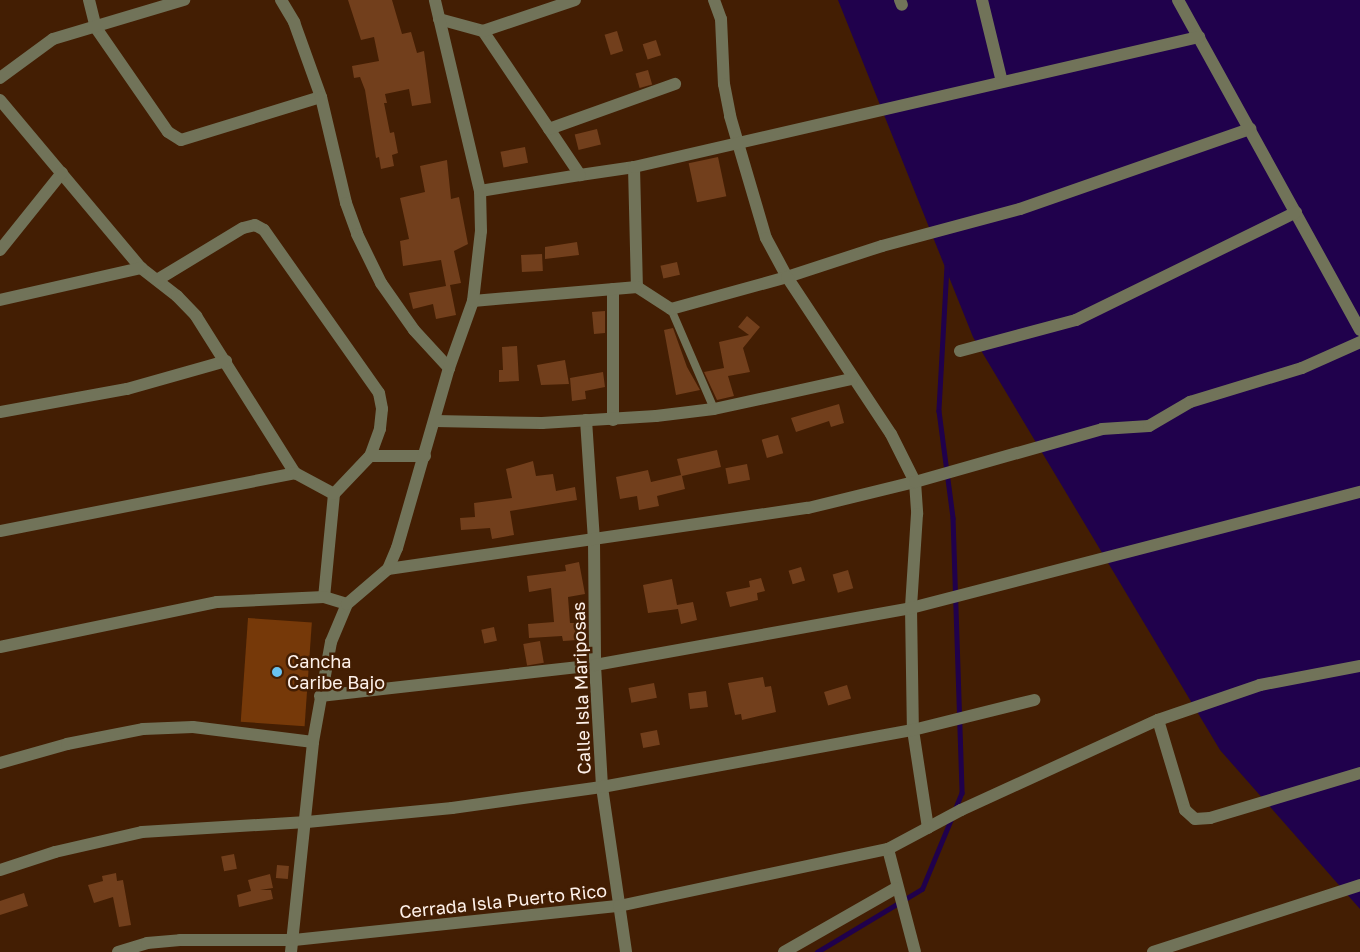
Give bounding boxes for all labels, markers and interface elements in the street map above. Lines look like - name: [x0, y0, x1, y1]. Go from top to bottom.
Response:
- street label: Calle Isla Mariposas: [567, 601, 595, 775]
- place label: Cancha Caribe Bajo: [287, 651, 385, 694]
- marker: Cancha Caribe Bajo: [271, 666, 283, 678]
- street label: Cerrada Isla Puerto Rico: [398, 879, 608, 923]

